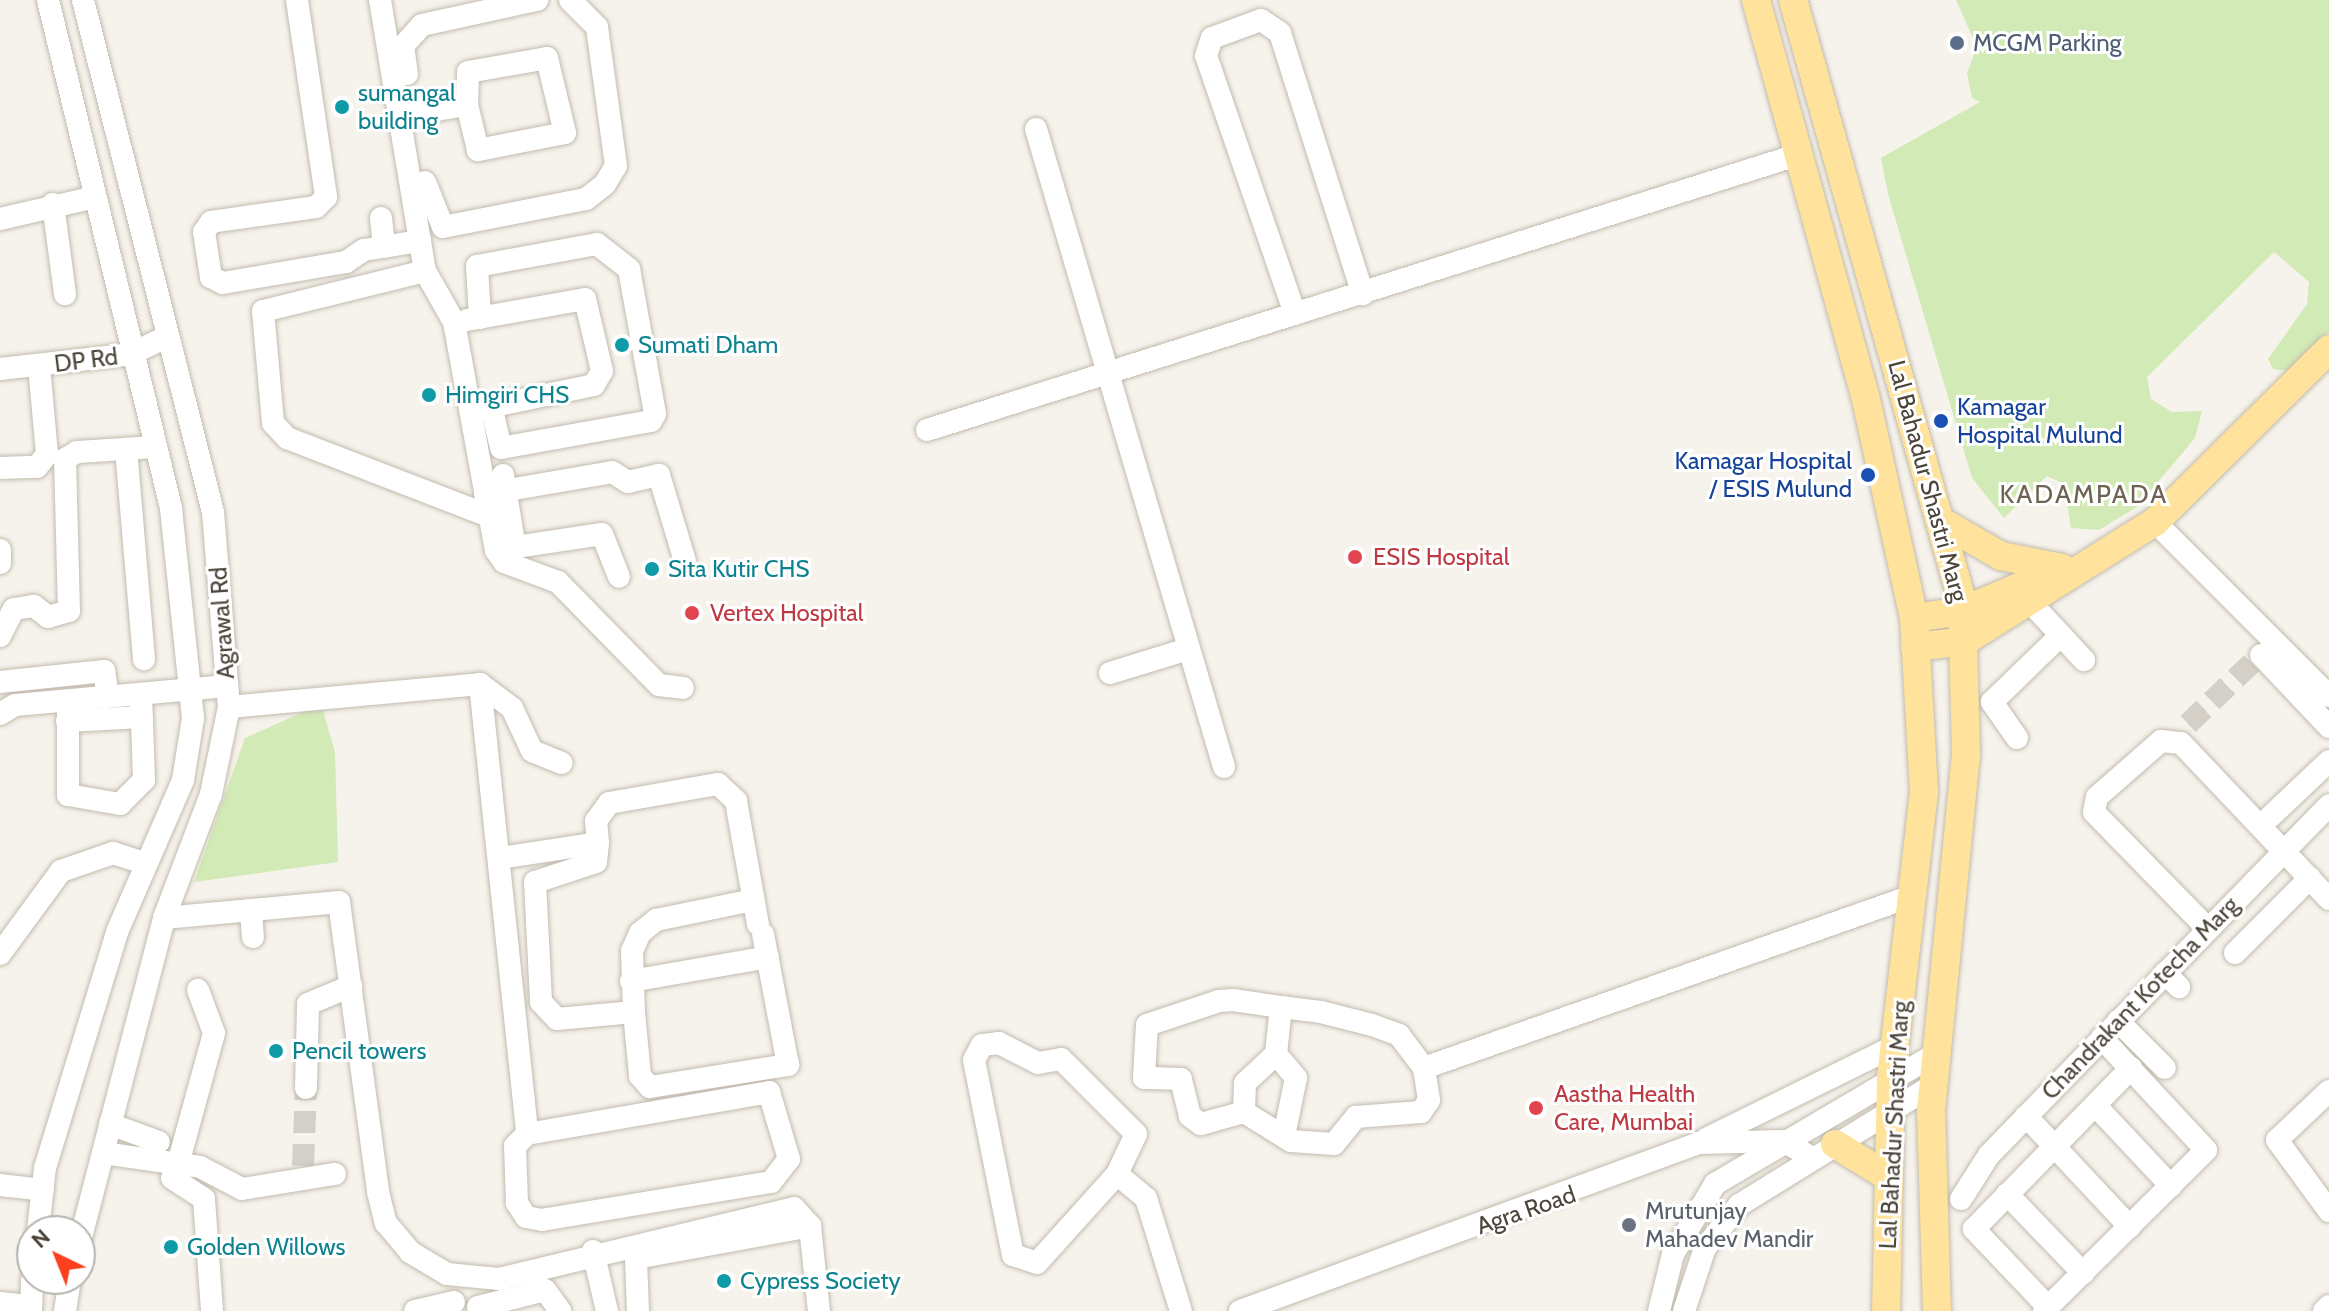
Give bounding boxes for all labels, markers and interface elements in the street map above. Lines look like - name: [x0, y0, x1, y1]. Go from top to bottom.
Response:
- place label: MCGM Parking: [1973, 29, 2122, 57]
- marker: MCGM Parking: [1948, 34, 1966, 52]
- place label: sumangal building: [358, 79, 456, 135]
- marker: sumangal building: [333, 98, 351, 116]
- place label: Sumati Dham: [638, 331, 778, 359]
- marker: Sumati Dham: [613, 336, 631, 354]
- street label: DP Rd: [53, 342, 119, 378]
- street label: Lal Bahadur Shastri Marg: [1882, 357, 1974, 605]
- place label: Himgiri CHS: [445, 381, 569, 409]
- marker: Himgiri CHS: [420, 386, 438, 404]
- place label: Kamagar Hospital Mulund: [1957, 393, 2123, 449]
- marker: Kamagar Hospital Mulund: [1932, 412, 1950, 430]
- place label: Kamagar Hospital / ESIS Mulund: [1674, 447, 1852, 503]
- marker: Kamagar Hospital / ESIS Mulund: [1859, 466, 1877, 484]
- district label: KADAMPADA: [2000, 479, 2168, 511]
- place label: ESIS Hospital: [1373, 543, 1509, 571]
- marker: ESIS Hospital: [1344, 546, 1366, 568]
- place label: Sita Kutir CHS: [668, 555, 809, 583]
- marker: Sita Kutir CHS: [643, 560, 661, 578]
- street label: Agrawal Rd: [204, 566, 240, 680]
- place label: Vertex Hospital: [710, 599, 863, 627]
- marker: Vertex Hospital: [681, 602, 703, 624]
- street label: Chandrakant Kotecha Marg: [2036, 891, 2244, 1105]
- street label: Lal Bahadur Shastri Marg: [1873, 1000, 1915, 1250]
- place label: Pencil towers: [292, 1037, 426, 1065]
- marker: Pencil towers: [267, 1042, 285, 1060]
- place label: Aastha Health Care, Mumbai: [1554, 1080, 1695, 1136]
- marker: Aastha Health Care, Mumbai: [1525, 1097, 1547, 1119]
- street label: Agra Road: [1473, 1180, 1579, 1240]
- place label: Mrutunjay Mahadev Mandir: [1645, 1197, 1813, 1253]
- north arrow: [16, 1215, 96, 1295]
- marker: Mrutunjay Mahadev Mandir: [1620, 1216, 1638, 1234]
- text: N: [26, 1223, 56, 1254]
- place label: Golden Willows: [187, 1233, 345, 1261]
- marker: Golden Willows: [162, 1238, 180, 1256]
- place label: Cypress Society: [740, 1267, 901, 1295]
- marker: Cypress Society: [715, 1272, 733, 1290]

